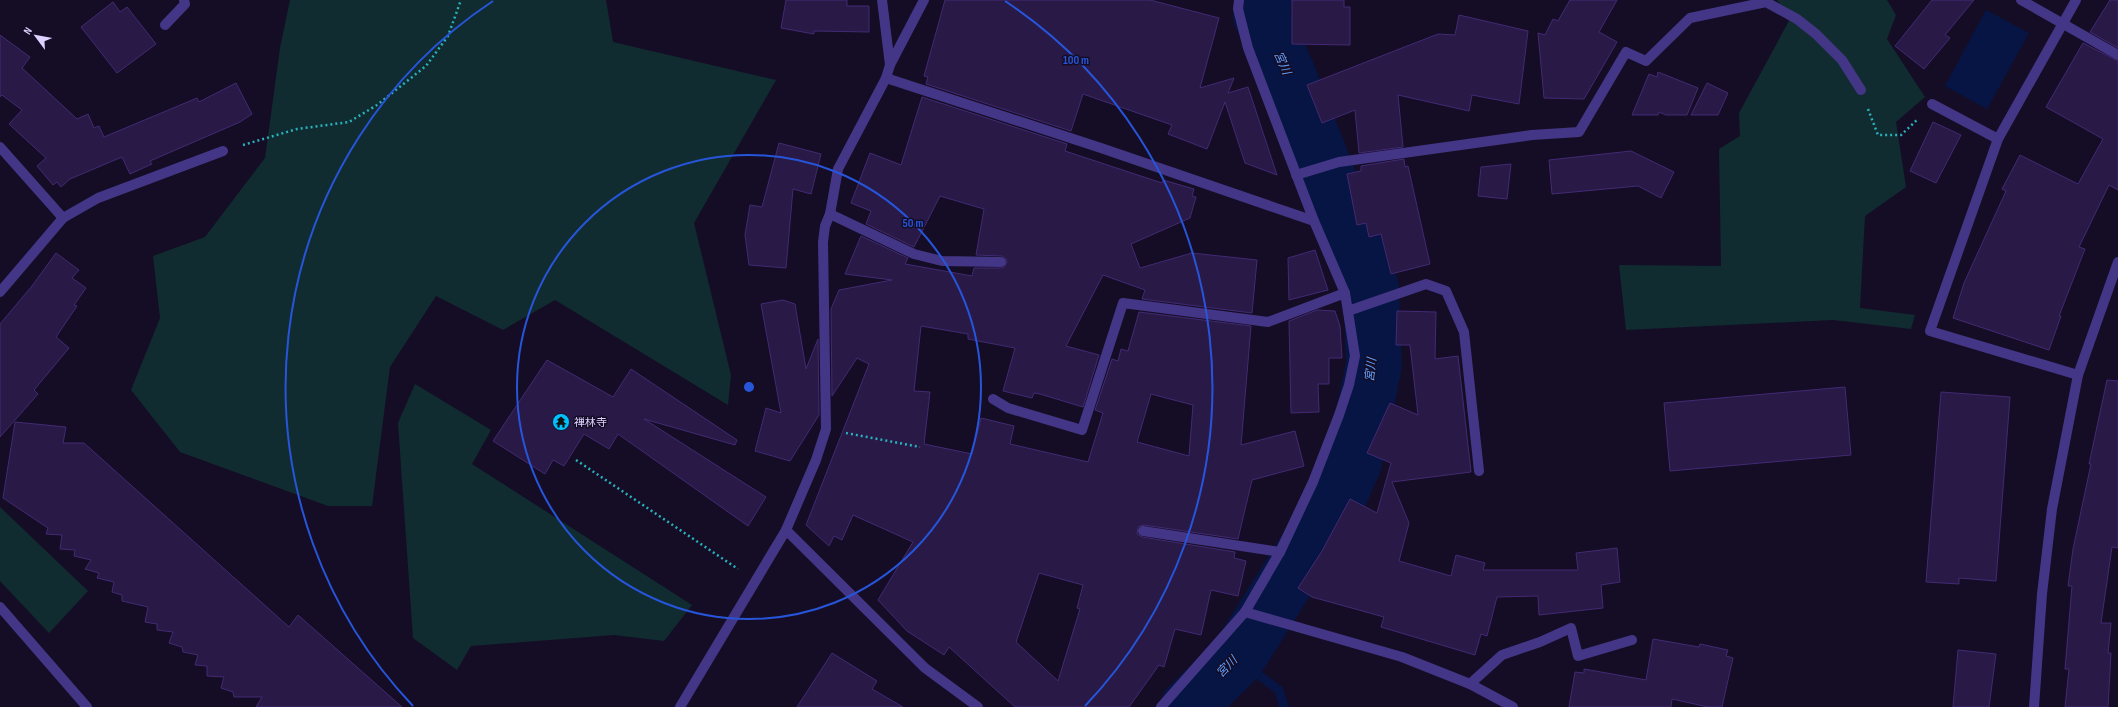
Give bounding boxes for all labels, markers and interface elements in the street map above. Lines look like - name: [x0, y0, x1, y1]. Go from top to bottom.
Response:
- north arrow: [16, 16, 56, 56]
- text: N: [21, 25, 35, 37]
- water label: 宮川: [1270, 49, 1295, 79]
- text: 100 m: [1063, 53, 1089, 68]
- text: 50 m: [903, 216, 923, 231]
- water label: 宮川: [1362, 355, 1380, 383]
- centre of rings: [742, 380, 756, 394]
- temple icon: 禅林寺: [551, 412, 571, 432]
- place label: 禅林寺: [574, 416, 607, 429]
- water label: 宮川: [1213, 652, 1242, 681]

